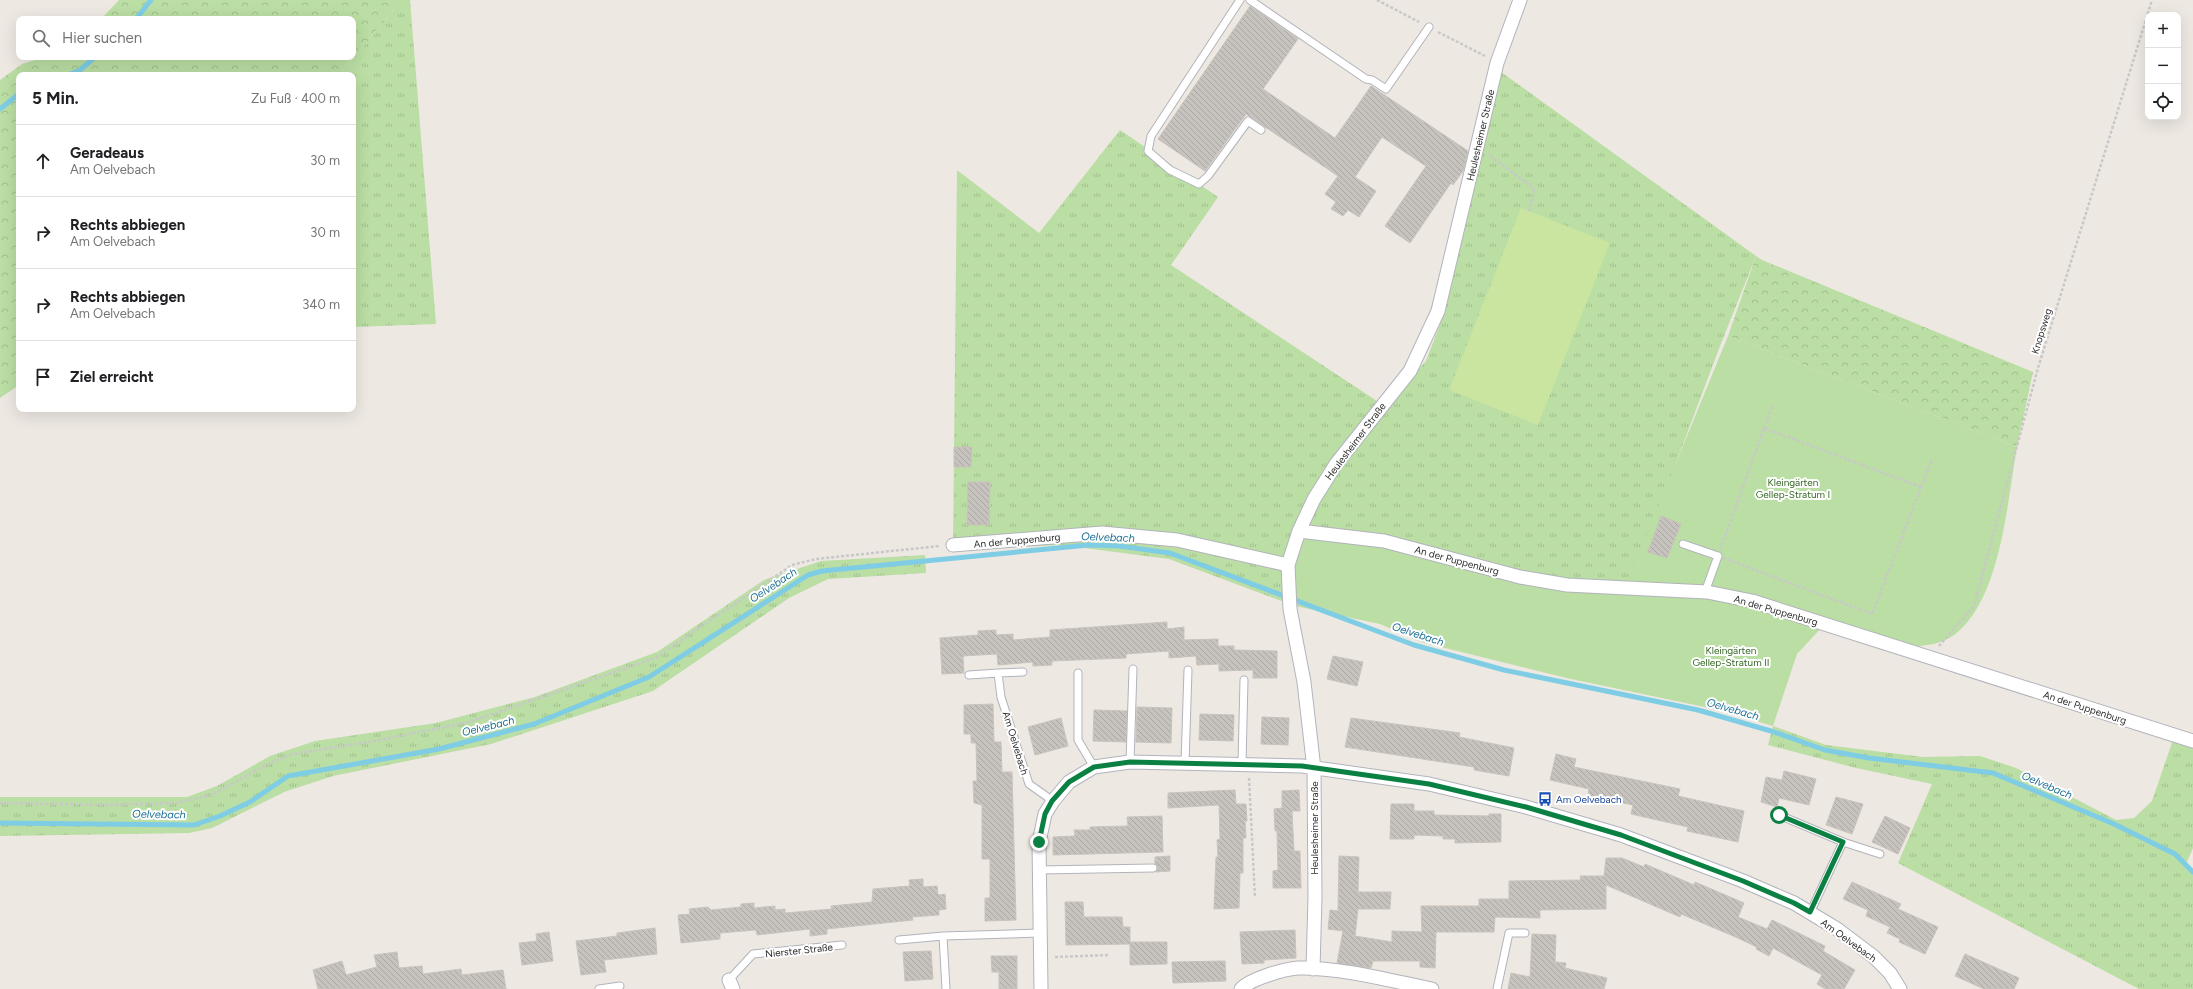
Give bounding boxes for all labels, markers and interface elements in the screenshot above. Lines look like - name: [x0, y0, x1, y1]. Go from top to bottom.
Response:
- map controls: [2145, 12, 2181, 120]
- button: +: [2145, 12, 2181, 48]
- search box: [16, 16, 356, 60]
- icon: search: [30, 27, 52, 49]
- text: Hier suchen: [62, 29, 142, 47]
- button: −: [2145, 48, 2181, 84]
- button: locate: [2145, 84, 2181, 120]
- text: 5 Min.: [32, 88, 79, 108]
- street label: Heulesheimer Straße: [1464, 88, 1497, 182]
- text: Zu Fuß · 400 m: [251, 91, 340, 106]
- text: Geradeaus: [70, 144, 144, 162]
- icon: ahead: [32, 150, 54, 172]
- text: 30 m: [310, 153, 340, 168]
- text: Am Oelvebach: [70, 162, 155, 177]
- text: Rechts abbiegen: [70, 216, 185, 234]
- icon: right: [32, 222, 54, 244]
- text: 30 m: [310, 225, 340, 240]
- text: Am Oelvebach: [70, 234, 155, 249]
- text: Rechts abbiegen: [70, 288, 185, 306]
- icon: right: [32, 294, 54, 316]
- text: 340 m: [302, 297, 340, 312]
- text: Am Oelvebach: [70, 306, 155, 321]
- street label: Knopsweg: [2028, 307, 2055, 356]
- icon: arrive: [32, 366, 54, 388]
- text: Ziel erreicht: [70, 368, 154, 386]
- street label: Heulesheimer Straße: [1322, 400, 1389, 483]
- park label: Kleingärten Gellep-Stratum I: [1756, 476, 1830, 501]
- street label: An der Puppenburg: [973, 530, 1061, 551]
- water label: Oelvebach: [1081, 530, 1135, 545]
- street label: An der Puppenburg: [1413, 543, 1501, 578]
- water label: Oelvebach: [747, 565, 799, 605]
- street label: An der Puppenburg: [1732, 592, 1820, 629]
- water label: Oelvebach: [1390, 620, 1445, 649]
- park label: Kleingärten Gellep-Stratum II: [1692, 644, 1770, 669]
- street label: An der Puppenburg: [2042, 688, 2128, 727]
- water label: Oelvebach: [1705, 696, 1760, 723]
- street label: Am Oelvebach: [1000, 710, 1031, 777]
- water label: Oelvebach: [461, 714, 516, 739]
- water label: Oelvebach: [2020, 769, 2074, 802]
- street label: Heulesheimer Straße: [1308, 781, 1321, 875]
- bus stop icon: Am Oelvebach: [1537, 791, 1553, 807]
- place label: Am Oelvebach: [1556, 793, 1622, 806]
- route start: [1770, 806, 1788, 824]
- water label: Oelvebach: [132, 808, 186, 821]
- route end: [1030, 833, 1048, 851]
- street label: Am Oelvebach: [1818, 916, 1879, 965]
- street label: Nierster Straße: [764, 940, 834, 961]

